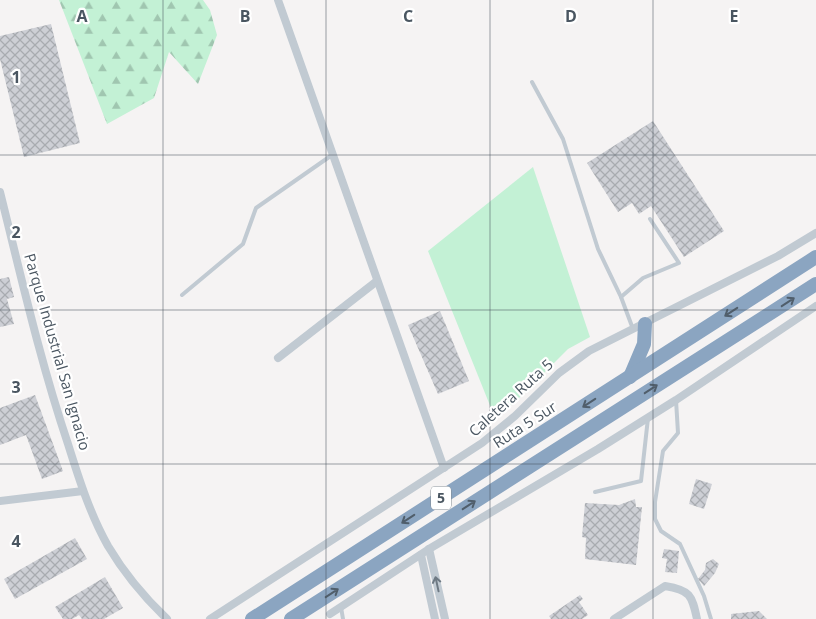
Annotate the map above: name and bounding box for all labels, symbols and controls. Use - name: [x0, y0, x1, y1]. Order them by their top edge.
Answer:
- text: A: [76, 5, 88, 27]
- text: B: [240, 5, 250, 27]
- text: C: [403, 5, 413, 27]
- text: D: [565, 5, 577, 27]
- text: E: [730, 5, 739, 27]
- text: 1: [11, 66, 21, 88]
- text: 2: [11, 221, 21, 243]
- street label: Parque Industrial San Ignacio: [20, 251, 96, 452]
- one-way arrow: [781, 297, 795, 307]
- one-way arrow: [724, 307, 738, 317]
- street label: Caletera Ruta 5: [464, 354, 557, 440]
- text: 3: [11, 376, 21, 398]
- one-way arrow: [644, 384, 658, 395]
- street label: Ruta 5 Sur: [489, 396, 560, 452]
- one-way arrow: [582, 398, 596, 408]
- road number: 5: [431, 486, 451, 509]
- one-way arrow: [461, 500, 475, 510]
- one-way arrow: [401, 514, 415, 524]
- text: 4: [11, 530, 21, 552]
- one-way arrow: [432, 577, 441, 593]
- one-way arrow: [325, 587, 339, 598]

